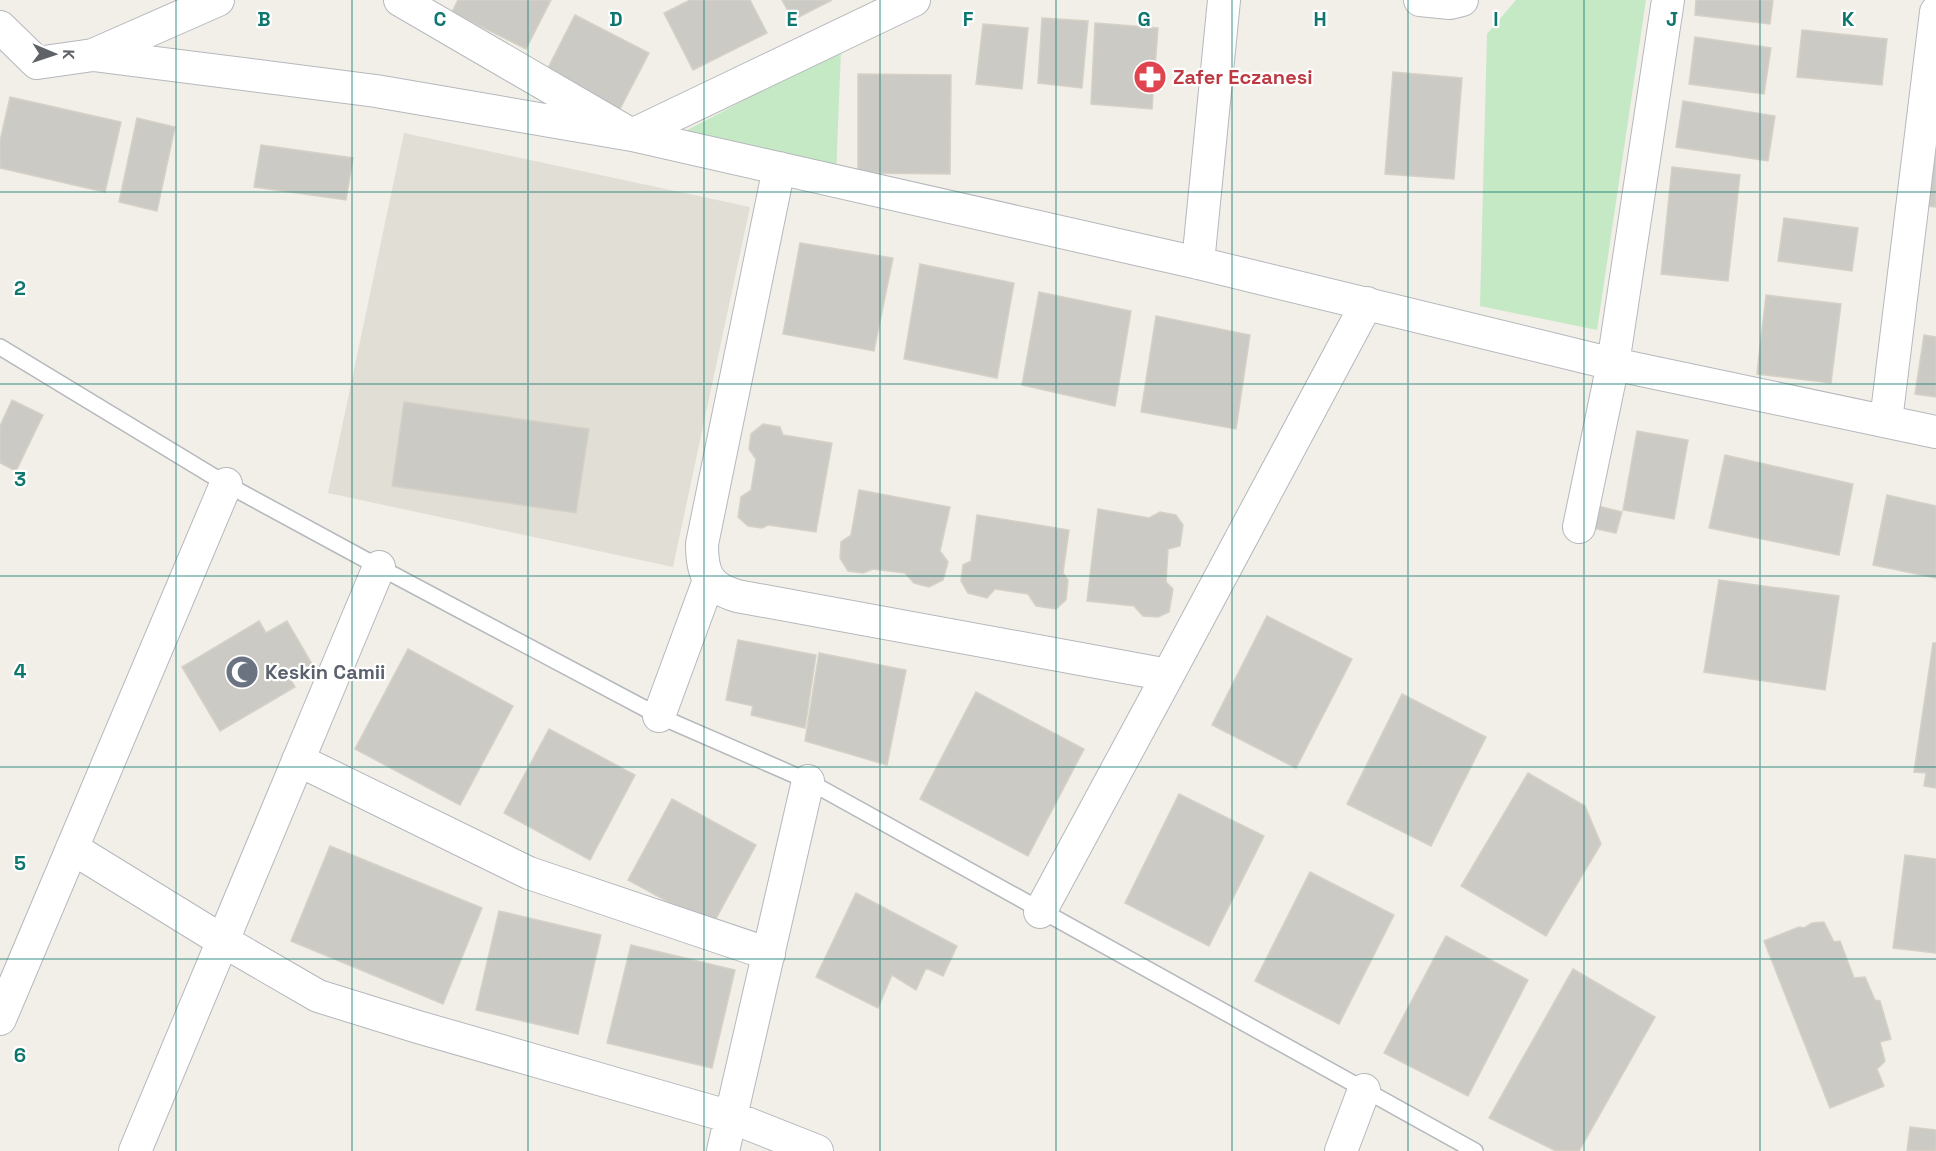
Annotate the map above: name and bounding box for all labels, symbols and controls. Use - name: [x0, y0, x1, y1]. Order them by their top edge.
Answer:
- text: B: [257, 6, 271, 32]
- text: C: [434, 6, 447, 32]
- text: D: [609, 6, 623, 32]
- text: E: [786, 6, 798, 32]
- text: F: [963, 6, 974, 32]
- text: G: [1137, 6, 1151, 32]
- text: H: [1313, 6, 1327, 32]
- text: I: [1493, 6, 1499, 32]
- text: J: [1666, 6, 1678, 32]
- text: K: [1842, 6, 1855, 32]
- north arrow: [24, 24, 84, 84]
- text: K: [58, 49, 79, 60]
- pharmacy icon: Zafer Eczanesi: [1132, 59, 1168, 95]
- place label: Zafer Eczanesi: [1173, 64, 1313, 90]
- text: 2: [14, 275, 26, 301]
- text: 3: [14, 466, 26, 492]
- mosque icon: Keskin Camii: [224, 654, 260, 690]
- text: 4: [14, 658, 27, 684]
- place label: Keskin Camii: [265, 659, 385, 685]
- text: 5: [14, 850, 26, 876]
- text: 6: [14, 1042, 26, 1068]

